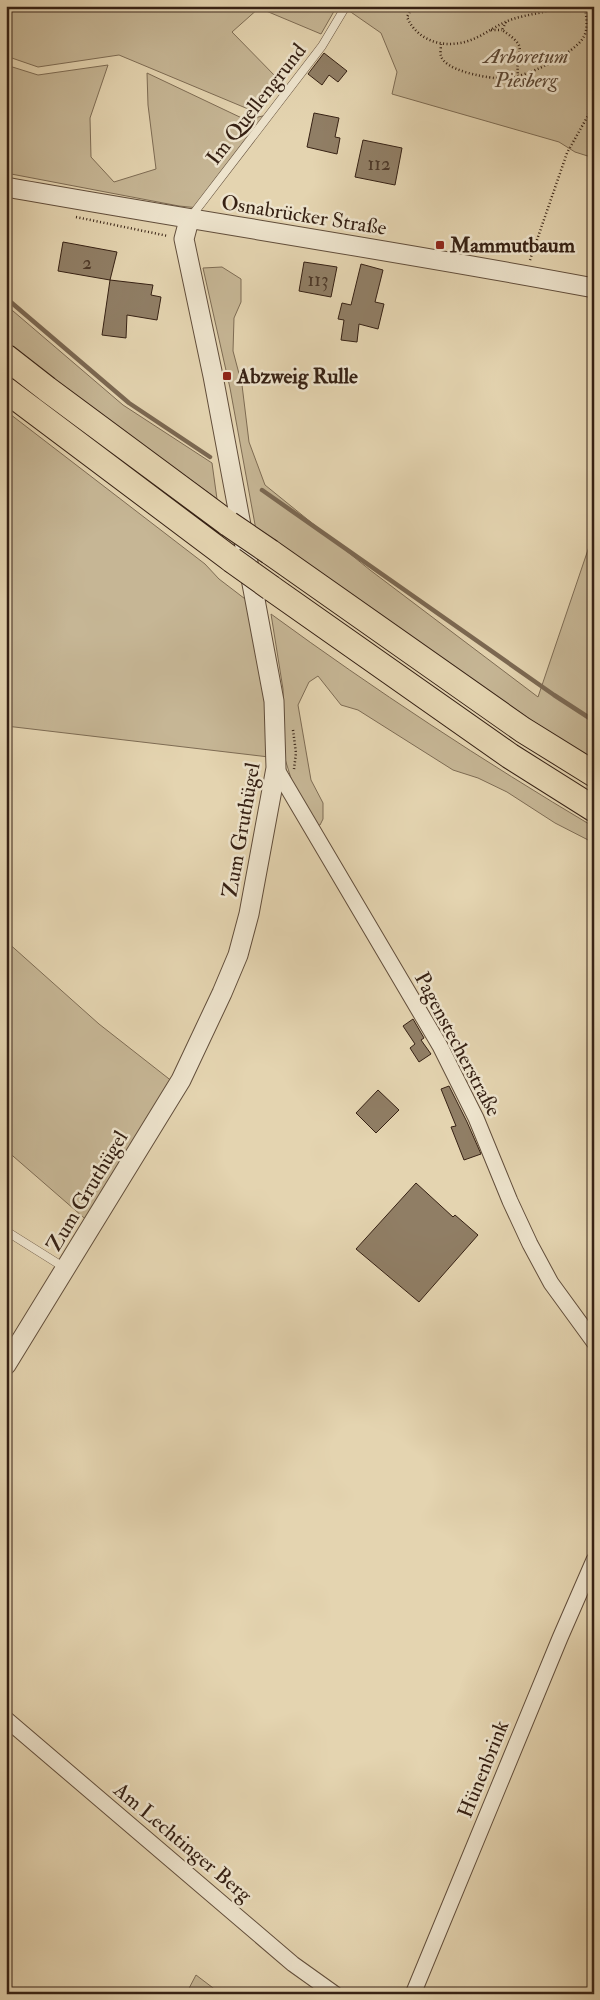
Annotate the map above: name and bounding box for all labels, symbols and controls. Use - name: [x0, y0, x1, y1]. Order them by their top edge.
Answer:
- street label: Im Quellengrund: [201, 38, 313, 171]
- park label: Arboretum Piesberg: [482, 43, 568, 94]
- house number: 112: [367, 152, 391, 176]
- street label: Osnabrücker Straße: [219, 189, 389, 242]
- place label: Mammutbaum: [449, 232, 576, 259]
- marker: Mammutbaum: [434, 239, 446, 251]
- house number: 2: [82, 251, 92, 275]
- house number: 113: [308, 268, 328, 292]
- place label: Abzweig Rulle: [236, 363, 358, 390]
- marker: Abzweig Rulle: [221, 370, 233, 382]
- street label: Zum Gruthügel: [216, 760, 267, 900]
- street label: Pagenstecherstraße: [408, 967, 507, 1121]
- street label: Zum Gruthügel: [41, 1125, 135, 1257]
- street label: Hünenbrink: [452, 1716, 515, 1822]
- street label: Am Lechtinger Berg: [107, 1776, 258, 1909]

